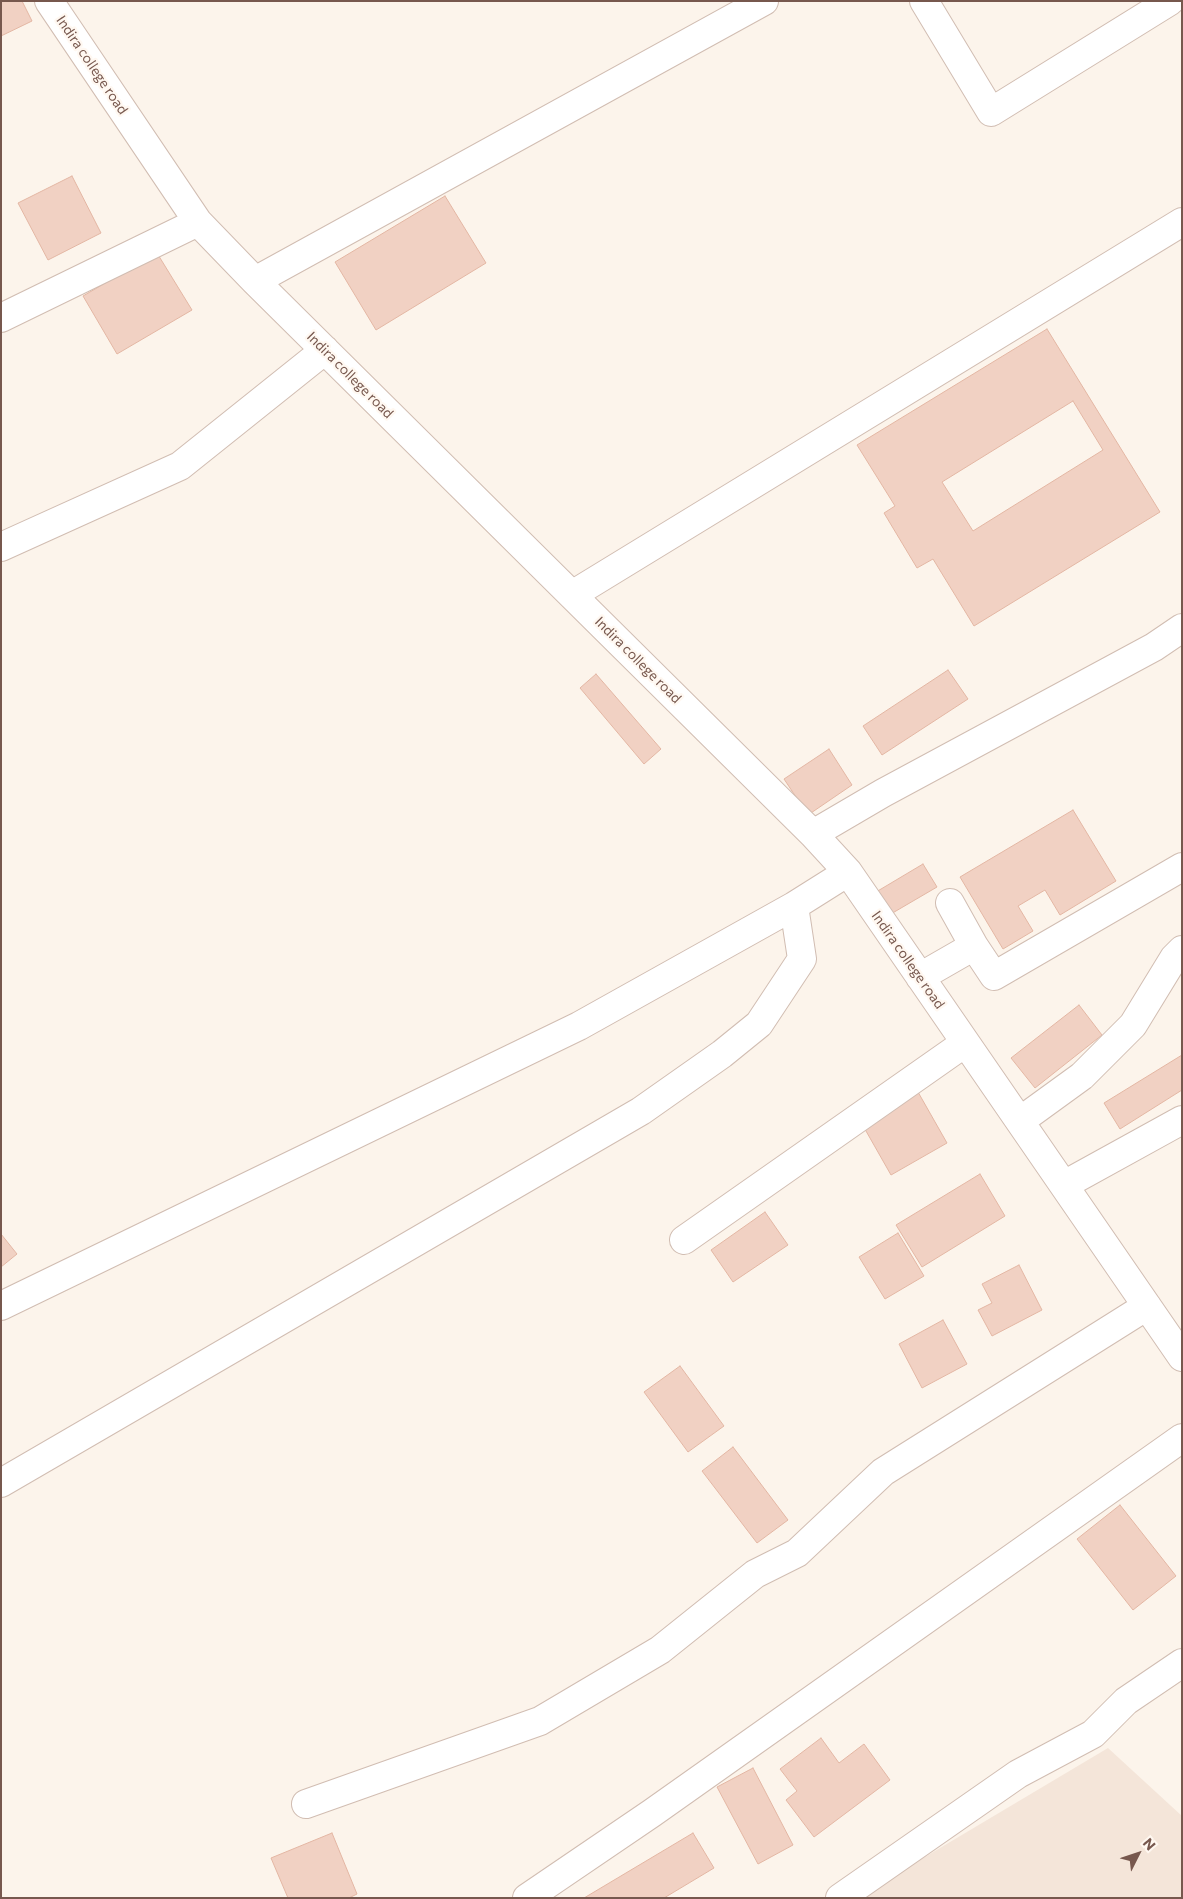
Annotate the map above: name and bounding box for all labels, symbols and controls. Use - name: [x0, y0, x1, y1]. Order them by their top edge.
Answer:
- street label: Indira college road: [53, 12, 131, 118]
- street label: Indira college road: [303, 328, 397, 422]
- street label: Indira college road: [591, 613, 685, 707]
- street label: Indira college road: [868, 908, 948, 1012]
- north arrow: [1113, 1829, 1163, 1879]
- text: N: [1140, 1834, 1160, 1853]

